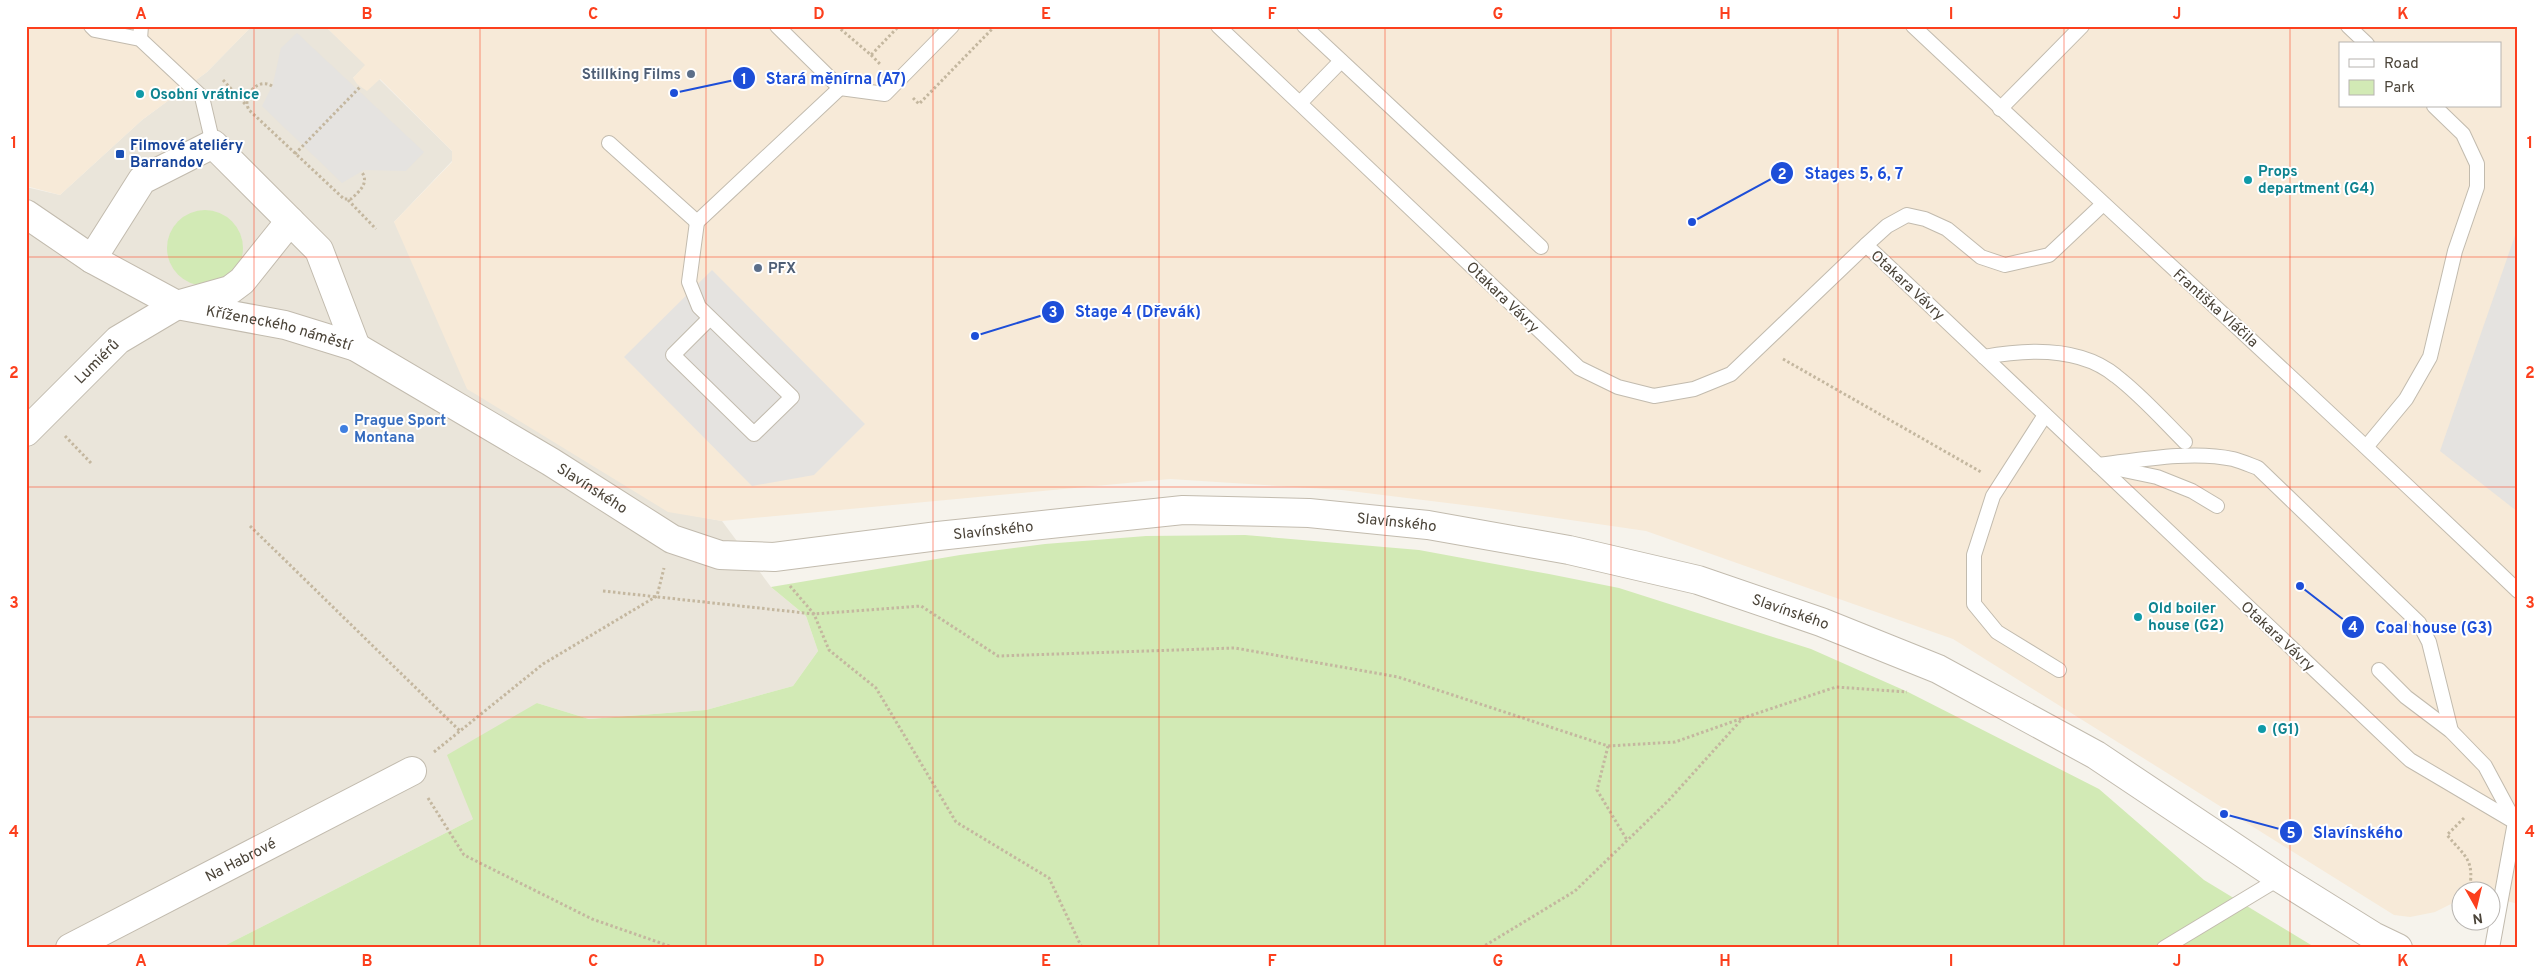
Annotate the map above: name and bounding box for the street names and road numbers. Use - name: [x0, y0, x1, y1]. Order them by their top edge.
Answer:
- street label: Otakara Vávry: [1866, 247, 1948, 325]
- street label: Otakara Vávry: [1461, 258, 1543, 338]
- street label: Františka Vláčila: [2168, 266, 2262, 352]
- street label: Kříženeckého náměstí: [204, 303, 355, 356]
- street label: Lumiérů: [71, 336, 124, 389]
- street label: Slavínského: [552, 460, 631, 519]
- street label: Slavínského: [1356, 510, 1438, 537]
- street label: Slavínského: [952, 518, 1034, 545]
- street label: Slavínského: [1749, 591, 1832, 635]
- street label: Otakara Vávry: [2236, 598, 2318, 676]
- street label: Na Habrové: [202, 835, 280, 887]

